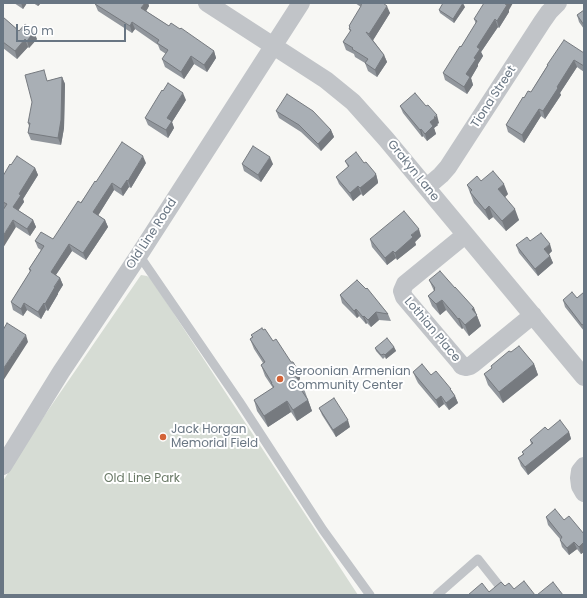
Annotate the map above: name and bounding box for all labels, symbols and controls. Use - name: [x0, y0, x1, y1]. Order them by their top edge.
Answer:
- scale bar: [18, 16, 128, 42]
- text: 50 m: [23, 22, 54, 39]
- street label: Tiona Street: [469, 63, 519, 131]
- street label: Grakyn Lane: [384, 138, 442, 204]
- street label: Old Line Road: [124, 196, 180, 272]
- street label: Lothian Place: [401, 295, 463, 365]
- place label: Seroonian Armenian Community Center: [288, 365, 411, 393]
- marker: Seroonian Armenian Community Center: [275, 374, 285, 384]
- place label: Jack Horgan Memorial Field: [171, 423, 258, 451]
- marker: Jack Horgan Memorial Field: [158, 432, 168, 442]
- park label: Old Line Park: [104, 472, 180, 486]

